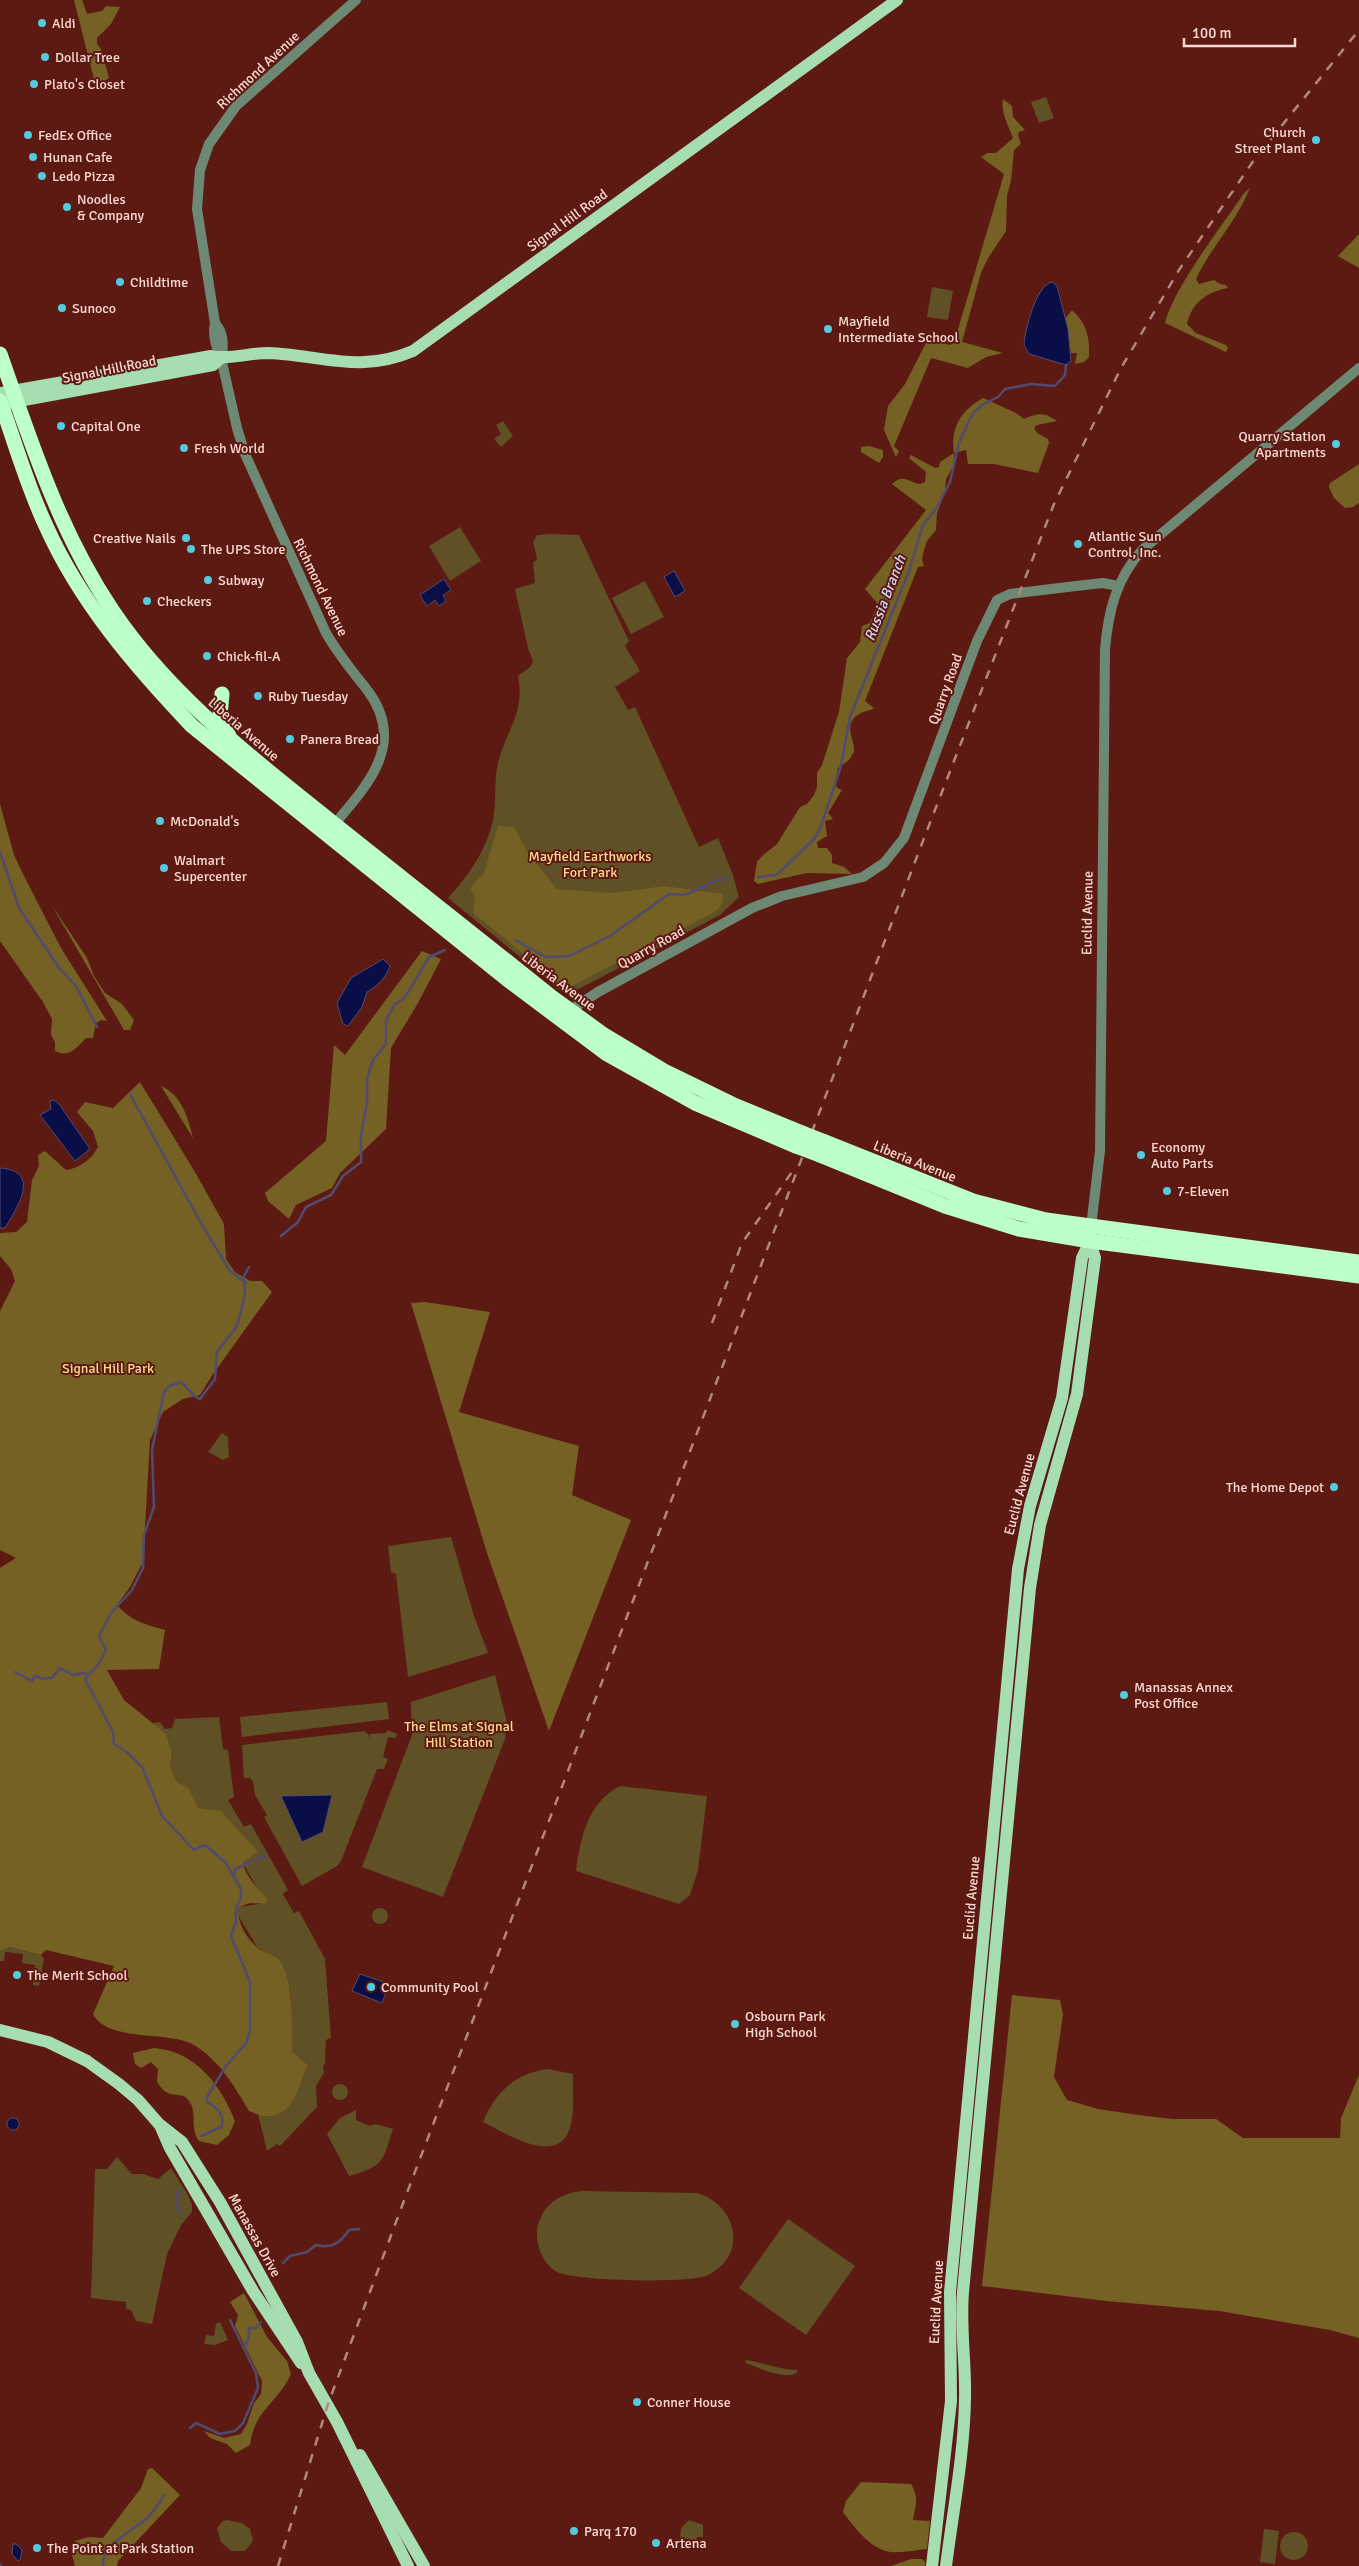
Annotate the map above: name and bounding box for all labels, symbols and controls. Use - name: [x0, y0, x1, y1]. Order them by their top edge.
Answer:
- place label: Aldi: [52, 15, 76, 32]
- scale bar: [1184, 15, 1295, 47]
- marker: Aldi: [36, 17, 48, 29]
- text: 100 m: [1192, 24, 1232, 42]
- street label: Richmond Avenue: [213, 28, 303, 113]
- place label: Dollar Tree: [55, 49, 120, 66]
- marker: Dollar Tree: [39, 51, 51, 63]
- place label: Plato's Closet: [44, 76, 125, 93]
- marker: Plato's Closet: [28, 78, 40, 90]
- place label: Church Street Plant: [1235, 124, 1306, 157]
- place label: FedEx Office: [38, 127, 112, 144]
- marker: FedEx Office: [22, 129, 34, 141]
- marker: Church Street Plant: [1310, 134, 1322, 146]
- place label: Hunan Cafe: [43, 149, 113, 166]
- marker: Hunan Cafe: [27, 151, 39, 163]
- place label: Ledo Pizza: [52, 168, 115, 185]
- marker: Ledo Pizza: [36, 170, 48, 182]
- street label: Signal Hill Road: [524, 186, 611, 255]
- place label: Noodles & Company: [77, 191, 145, 224]
- marker: Noodles & Company: [61, 201, 73, 213]
- place label: Childtime: [130, 274, 188, 291]
- marker: Childtime: [114, 276, 126, 288]
- place label: Sunoco: [72, 300, 116, 317]
- marker: Sunoco: [56, 302, 68, 314]
- place label: Mayfield Intermediate School: [838, 313, 959, 346]
- marker: Mayfield Intermediate School: [822, 323, 834, 335]
- street label: Signal Hill Road: [61, 352, 157, 387]
- place label: Capital One: [71, 418, 141, 435]
- marker: Capital One: [55, 420, 67, 432]
- place label: Quarry Station Apartments: [1238, 428, 1326, 461]
- marker: Quarry Station Apartments: [1330, 438, 1342, 450]
- place label: Fresh World: [194, 440, 265, 457]
- marker: Fresh World: [178, 442, 190, 454]
- place label: Atlantic Sun Control, Inc.: [1088, 528, 1162, 561]
- place label: Creative Nails: [93, 530, 176, 547]
- marker: Creative Nails: [180, 532, 192, 544]
- street label: Richmond Avenue: [290, 535, 352, 639]
- marker: Atlantic Sun Control, Inc.: [1072, 538, 1084, 550]
- place label: The UPS Store: [201, 541, 286, 558]
- marker: The UPS Store: [185, 543, 197, 555]
- water label: Russia Branch: [860, 552, 910, 643]
- place label: Subway: [218, 572, 265, 589]
- marker: Subway: [202, 574, 214, 586]
- place label: Checkers: [157, 593, 212, 610]
- marker: Checkers: [141, 595, 153, 607]
- place label: Chick-fil-A: [217, 648, 281, 665]
- marker: Chick-fil-A: [201, 650, 213, 662]
- street label: Quarry Road: [925, 651, 966, 727]
- place label: Ruby Tuesday: [268, 688, 349, 705]
- marker: Ruby Tuesday: [252, 690, 264, 702]
- street label: Liberia Avenue: [205, 694, 283, 765]
- place label: Panera Bread: [300, 731, 379, 748]
- marker: Panera Bread: [284, 733, 296, 745]
- place label: McDonald's: [170, 813, 239, 830]
- marker: McDonald's: [154, 815, 166, 827]
- park label: Mayfield Earthworks Fort Park: [529, 848, 651, 881]
- place label: Walmart Supercenter: [174, 852, 248, 885]
- marker: Walmart Supercenter: [158, 862, 170, 874]
- street label: Euclid Avenue: [1078, 871, 1097, 955]
- street label: Quarry Road: [615, 922, 688, 973]
- street label: Liberia Avenue: [518, 948, 599, 1015]
- street label: Liberia Avenue: [871, 1137, 959, 1186]
- place label: Economy Auto Parts: [1151, 1139, 1213, 1172]
- marker: Economy Auto Parts: [1135, 1149, 1147, 1161]
- place label: 7-Eleven: [1177, 1183, 1229, 1200]
- marker: 7-Eleven: [1161, 1185, 1173, 1197]
- park label: Signal Hill Park: [62, 1360, 154, 1377]
- street label: Euclid Avenue: [1000, 1451, 1039, 1537]
- place label: The Home Depot: [1226, 1479, 1324, 1496]
- marker: The Home Depot: [1328, 1481, 1340, 1493]
- place label: Manassas Annex Post Office: [1134, 1679, 1234, 1712]
- marker: Manassas Annex Post Office: [1118, 1689, 1130, 1701]
- park label: The Elms at Signal Hill Station: [404, 1718, 514, 1751]
- street label: Euclid Avenue: [959, 1855, 984, 1941]
- place label: The Merit School: [27, 1967, 128, 1984]
- marker: The Merit School: [11, 1969, 23, 1981]
- place label: Community Pool: [381, 1979, 479, 1996]
- marker: Community Pool: [365, 1981, 377, 1993]
- place label: Osbourn Park High School: [745, 2008, 825, 2041]
- marker: Osbourn Park High School: [729, 2018, 741, 2030]
- street label: Manassas Drive: [225, 2190, 285, 2280]
- street label: Euclid Avenue: [926, 2260, 947, 2344]
- place label: Conner House: [647, 2394, 731, 2411]
- marker: Conner House: [631, 2396, 643, 2408]
- place label: Parq 170: [584, 2523, 637, 2540]
- marker: Parq 170: [568, 2525, 580, 2537]
- place label: Artena: [666, 2535, 707, 2552]
- marker: Artena: [650, 2537, 662, 2549]
- place label: The Point at Park Station: [47, 2540, 194, 2557]
- marker: The Point at Park Station: [31, 2542, 43, 2554]

